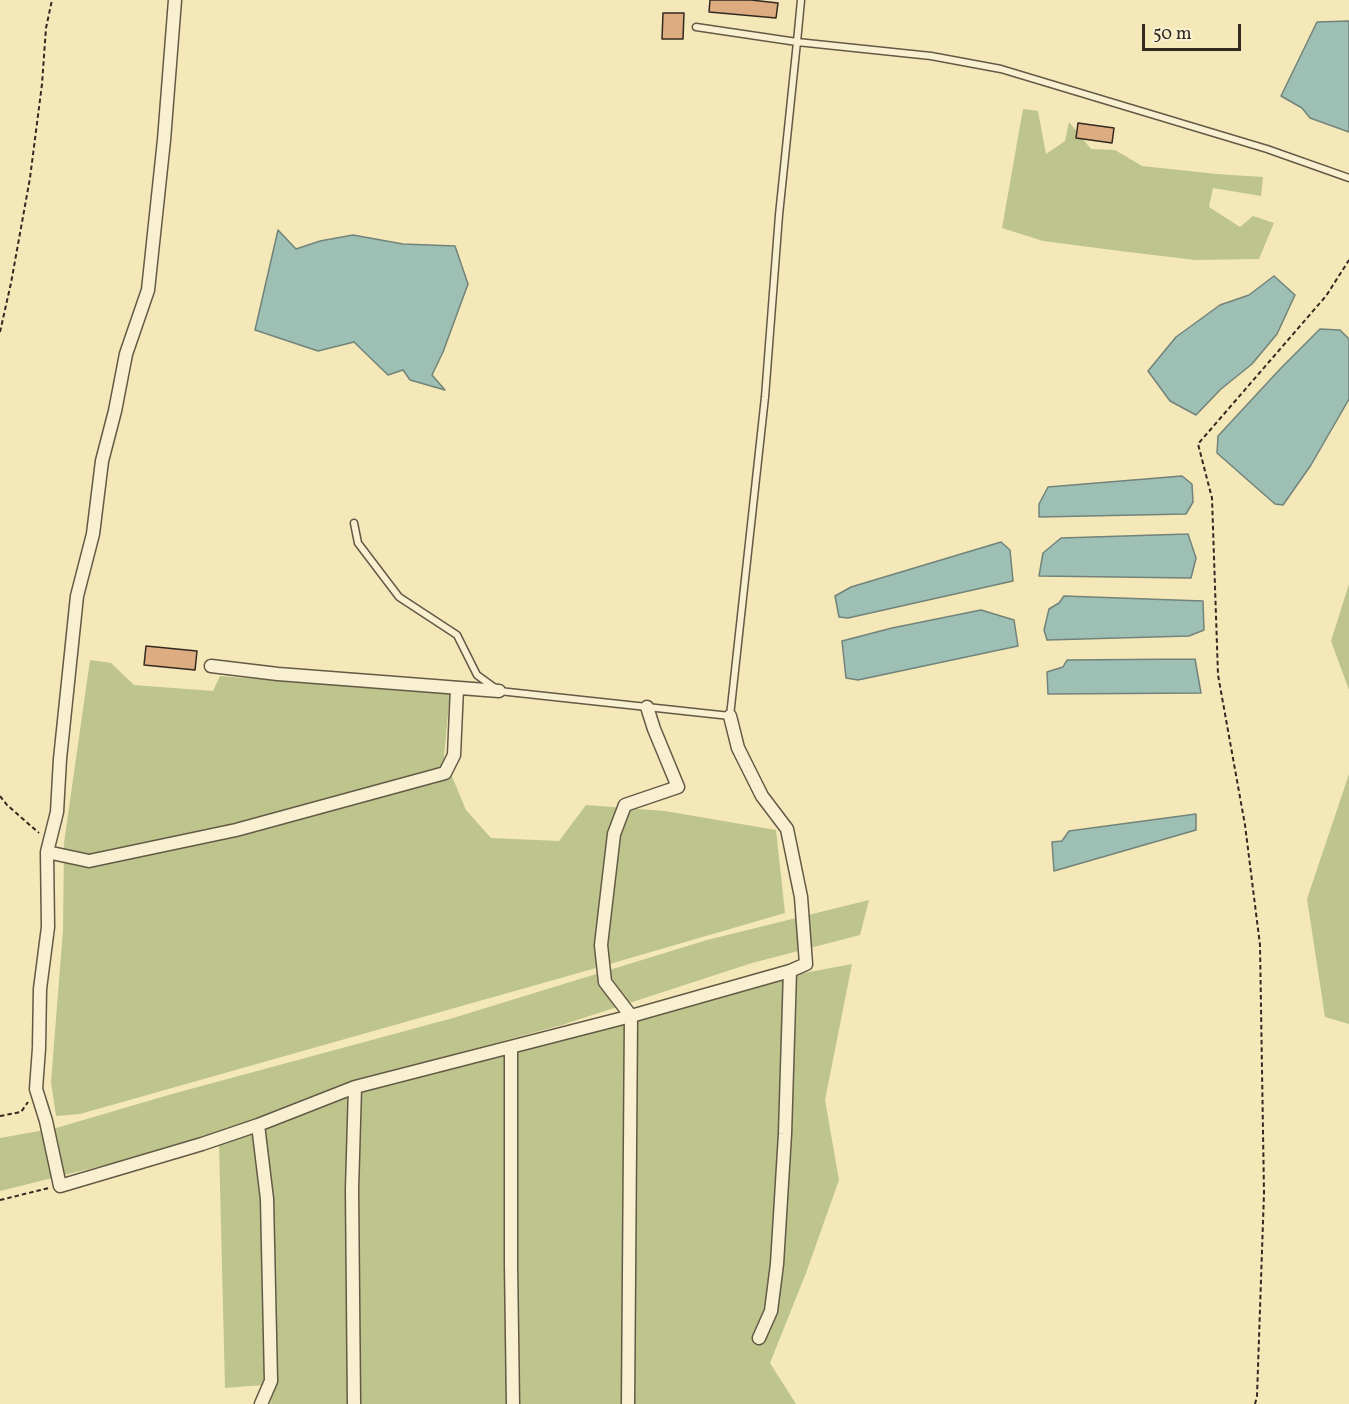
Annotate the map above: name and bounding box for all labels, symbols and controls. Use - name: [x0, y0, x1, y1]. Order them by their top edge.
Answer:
- scale bar: [1145, 12, 1244, 50]
- text: 50 m: [1153, 22, 1192, 47]

